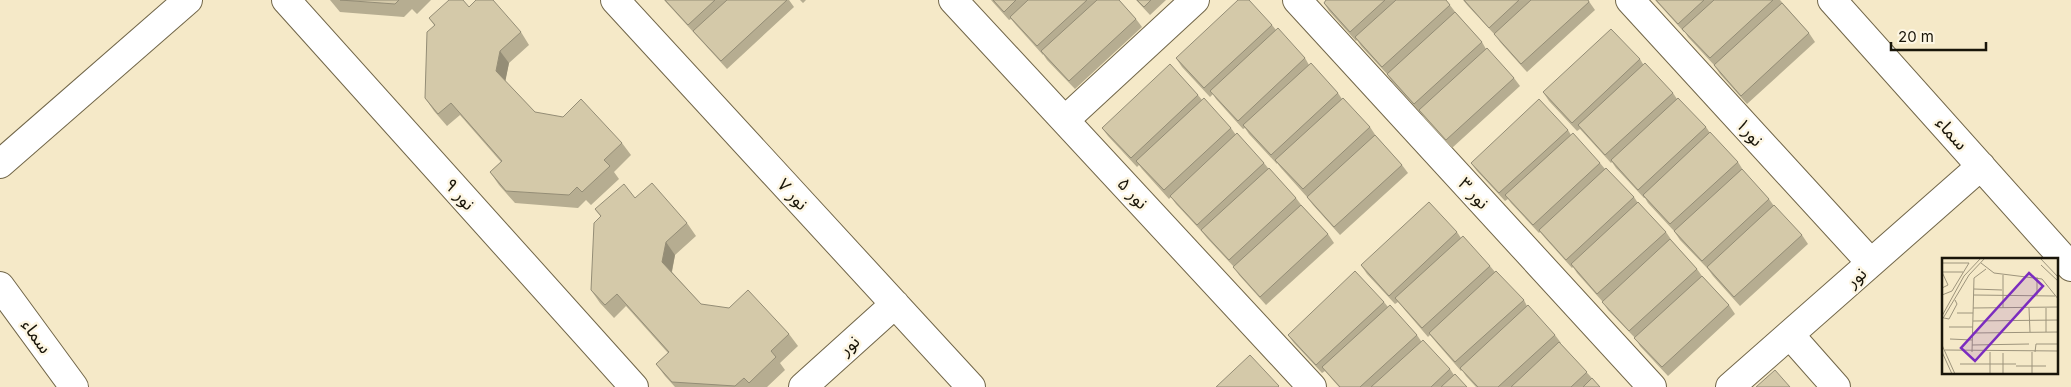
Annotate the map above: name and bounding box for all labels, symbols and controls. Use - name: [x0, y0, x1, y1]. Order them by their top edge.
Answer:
- scale bar: [1891, 20, 1986, 52]
- text: 20 m: [1898, 27, 1934, 46]
- street label: سماء: [1932, 112, 1972, 154]
- street label: نور۱: [1731, 114, 1768, 151]
- street label: نور ۵: [1113, 173, 1153, 214]
- street label: نور ۳: [1454, 173, 1494, 214]
- street label: نور ۹: [440, 174, 480, 215]
- street label: نور ۷: [773, 174, 813, 215]
- inset map: [1942, 258, 2058, 374]
- street label: نور: [1841, 263, 1871, 293]
- street label: سماء: [18, 315, 56, 357]
- street label: نور: [834, 331, 864, 361]

